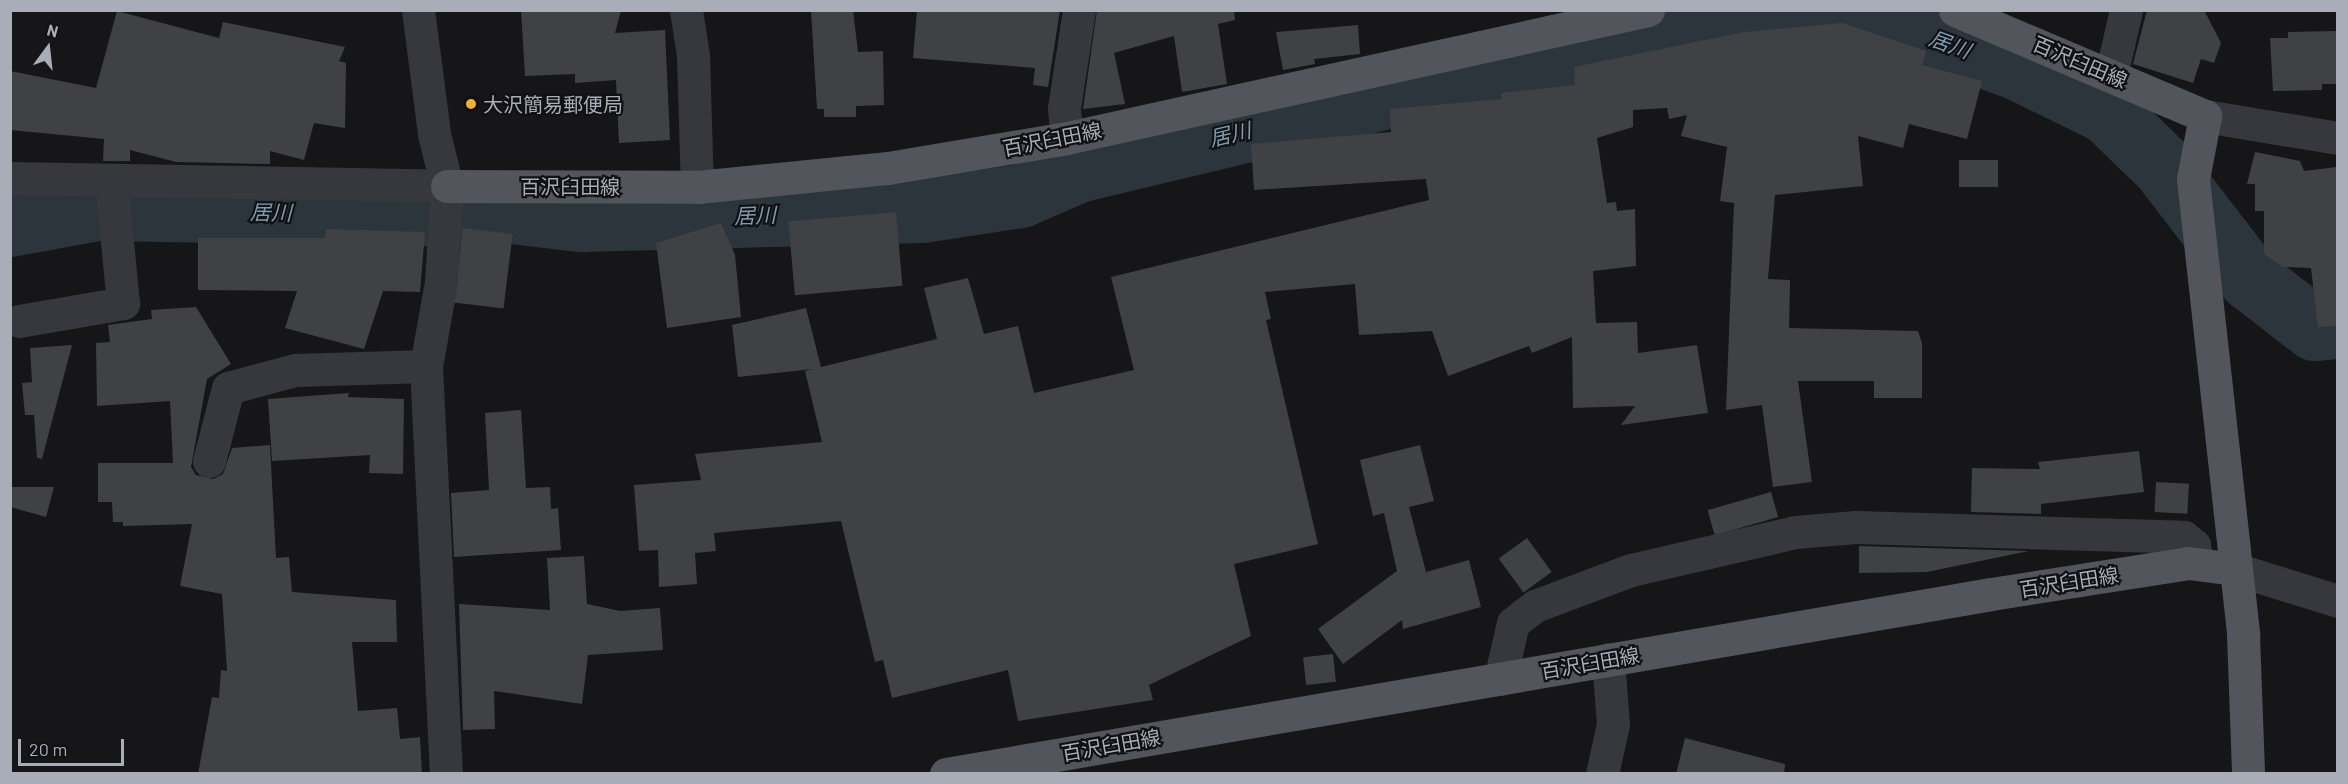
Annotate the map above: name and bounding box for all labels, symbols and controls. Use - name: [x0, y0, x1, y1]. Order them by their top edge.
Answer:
- north arrow: [18, 18, 78, 78]
- text: N: [45, 20, 60, 41]
- water label: 居川: [1926, 25, 1974, 63]
- street label: 百沢臼田線: [2029, 31, 2131, 93]
- place label: 大沢簡易郵便局: [483, 92, 623, 116]
- marker: 大沢簡易郵便局: [464, 97, 478, 111]
- water label: 居川: [1207, 117, 1253, 151]
- street label: 百沢臼田線: [1001, 118, 1103, 160]
- street label: 百沢臼田線: [520, 174, 620, 198]
- water label: 居川: [250, 199, 292, 225]
- water label: 居川: [734, 202, 776, 228]
- street label: 百沢臼田線: [2018, 562, 2120, 602]
- street label: 百沢臼田線: [1539, 642, 1641, 684]
- street label: 百沢臼田線: [1060, 724, 1162, 766]
- scale bar: [21, 727, 128, 765]
- text: 20 m: [29, 738, 67, 760]

